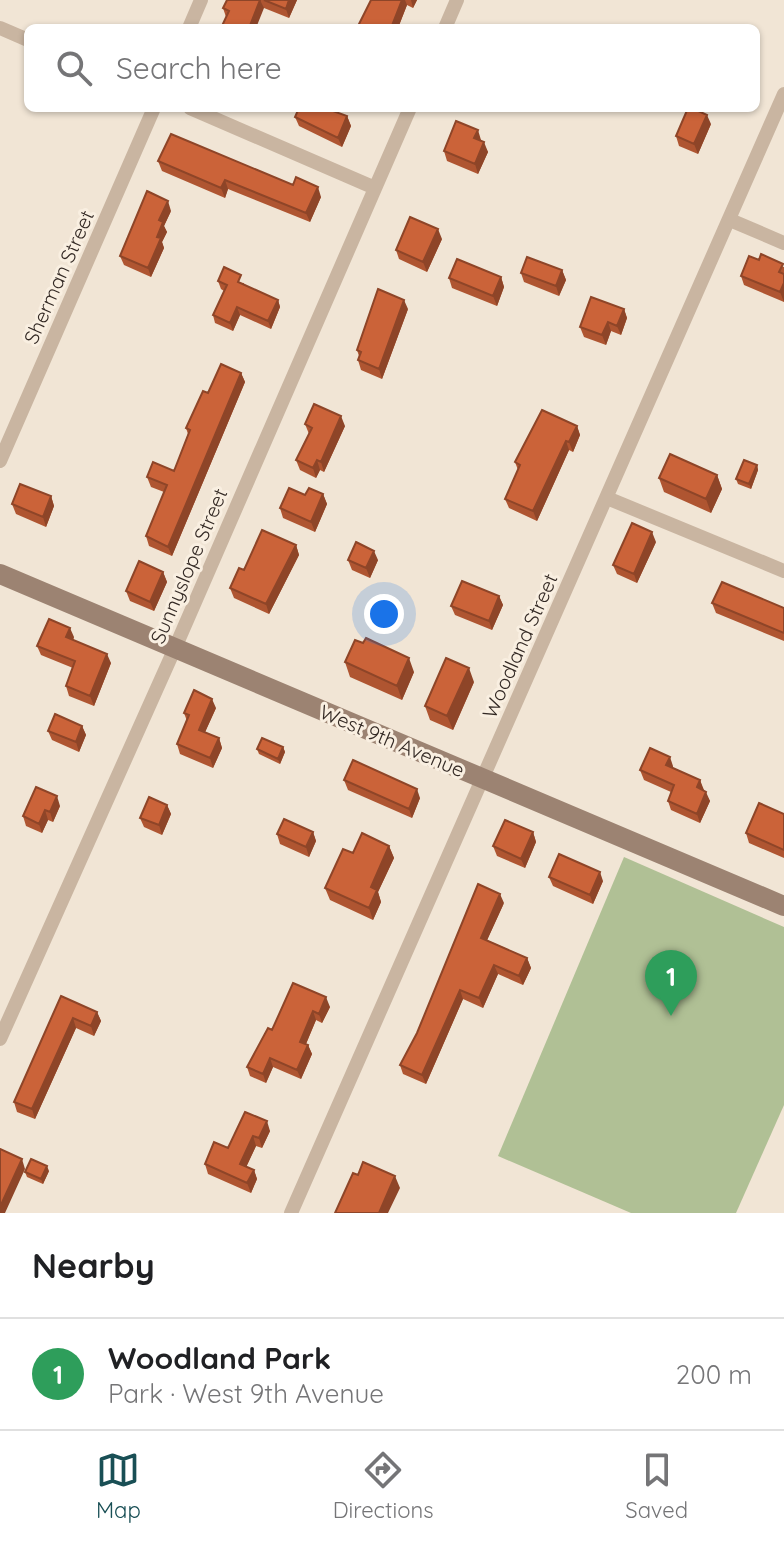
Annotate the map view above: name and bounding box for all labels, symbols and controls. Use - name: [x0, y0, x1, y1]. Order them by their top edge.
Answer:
- search box: [24, 24, 760, 112]
- icon: search: [52, 46, 96, 90]
- text: Search here: [116, 49, 282, 87]
- street label: Sherman Street: [18, 206, 99, 347]
- street label: Sunnyslope Street: [145, 484, 233, 647]
- street label: Woodland Street: [476, 569, 563, 722]
- your location: [364, 594, 404, 634]
- street label: West 9th Avenue: [316, 699, 468, 782]
- pin: 1: [645, 950, 697, 1016]
- text: Nearby: [32, 1244, 155, 1287]
- text: Woodland Park: [108, 1339, 331, 1377]
- text: 1: [53, 1358, 63, 1391]
- text: 200 m: [676, 1358, 752, 1391]
- text: Park · West 9th Avenue: [108, 1377, 384, 1410]
- tab: Map: [96, 1448, 141, 1524]
- tab: Directions: [333, 1448, 433, 1524]
- tab: Saved: [625, 1448, 688, 1524]

